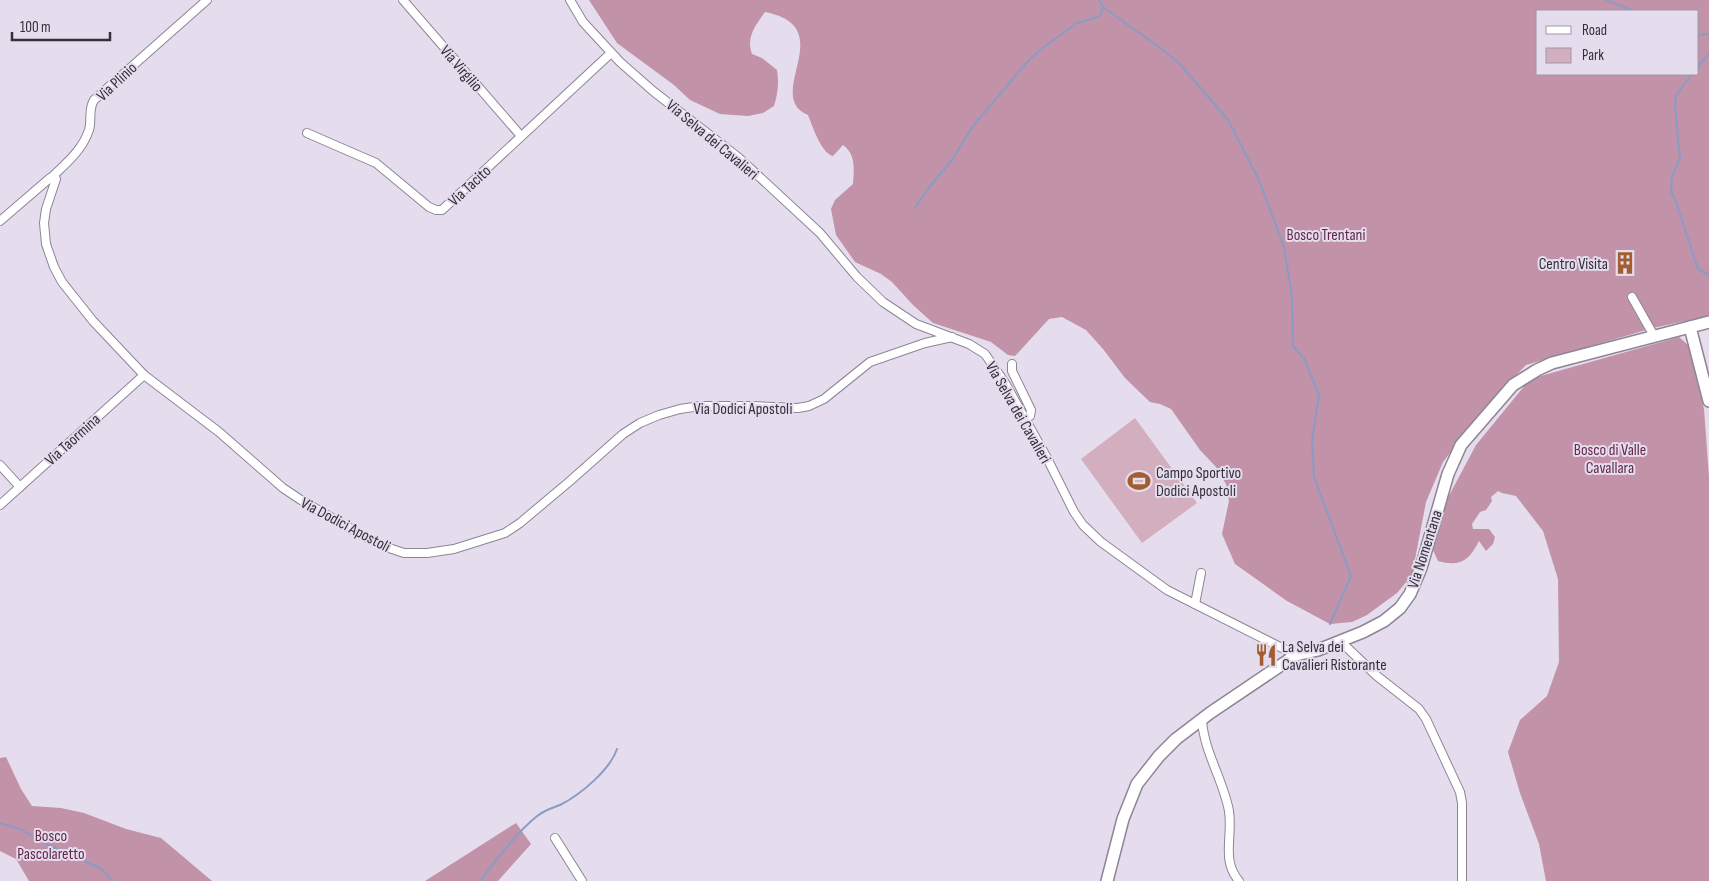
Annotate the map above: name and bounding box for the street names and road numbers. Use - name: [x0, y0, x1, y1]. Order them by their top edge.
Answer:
- street label: Via Virgilio: [435, 42, 486, 96]
- street label: Via Plinio: [93, 59, 141, 106]
- street label: Via Selva dei Cavalieri: [662, 96, 762, 184]
- street label: Via Tacito: [445, 162, 495, 211]
- street label: Via Selva dei Cavalieri: [981, 358, 1055, 467]
- street label: Via Dodici Apostoli: [694, 400, 792, 419]
- street label: Via Taormina: [41, 410, 105, 470]
- street label: Via Dodici Apostoli: [297, 494, 393, 557]
- street label: Via Nomentana: [1404, 508, 1447, 591]

